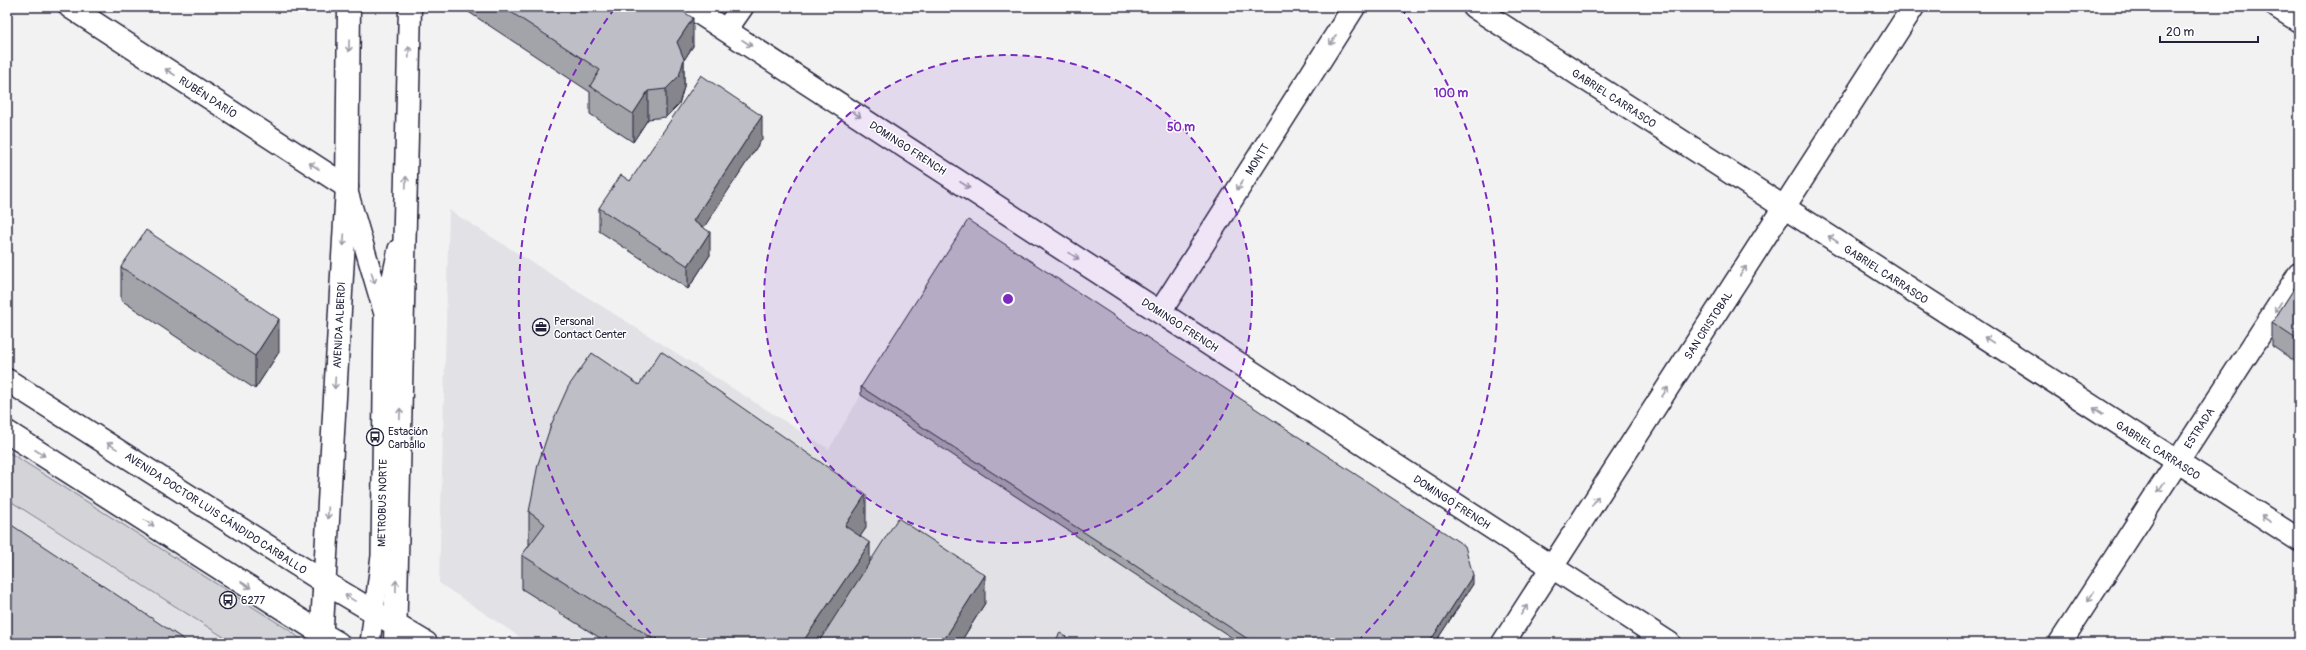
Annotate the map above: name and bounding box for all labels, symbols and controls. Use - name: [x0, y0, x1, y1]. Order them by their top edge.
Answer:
- scale bar: [2160, 18, 2258, 44]
- text: 20 m: [2166, 25, 2195, 40]
- one-way arrow: [1328, 34, 1336, 46]
- one-way arrow: [345, 39, 353, 52]
- one-way arrow: [741, 39, 752, 48]
- one-way arrow: [405, 46, 413, 59]
- street label: GABRIEL CARRASCO: [1569, 66, 1658, 130]
- one-way arrow: [165, 68, 176, 76]
- street label: RUBÉN DARÍO: [176, 74, 239, 121]
- text: 100 m: [1434, 86, 1469, 101]
- one-way arrow: [850, 110, 861, 119]
- street label: DOMINGO FRENCH: [867, 119, 949, 178]
- text: 50 m: [1167, 120, 1195, 135]
- street label: MONTT: [1243, 141, 1272, 177]
- one-way arrow: [308, 161, 320, 169]
- one-way arrow: [402, 176, 409, 189]
- one-way arrow: [1236, 179, 1244, 191]
- one-way arrow: [959, 181, 970, 189]
- one-way arrow: [340, 233, 347, 246]
- one-way arrow: [1828, 235, 1839, 243]
- street label: GABRIEL CARRASCO: [1841, 242, 1930, 306]
- one-way arrow: [1068, 252, 1079, 260]
- one-way arrow: [1739, 266, 1747, 277]
- one-way arrow: [370, 271, 377, 284]
- street label: AVENIDA ALBERDI: [331, 281, 348, 369]
- street label: SAN CRISTOBAL: [1682, 289, 1735, 362]
- centre of rings: [1001, 292, 1015, 306]
- street label: DOMINGO FRENCH: [1139, 296, 1221, 355]
- one-way arrow: [2274, 301, 2282, 312]
- place label: Personal Contact Center: [554, 315, 627, 341]
- office icon: Personal Contact Center: [531, 317, 551, 337]
- one-way arrow: [1984, 336, 1995, 344]
- one-way arrow: [332, 376, 339, 389]
- one-way arrow: [1661, 387, 1669, 398]
- one-way arrow: [2092, 406, 2104, 414]
- street label: ESTRADA: [2181, 406, 2217, 451]
- one-way arrow: [396, 408, 404, 421]
- street label: GABRIEL CARRASCO: [2113, 418, 2202, 482]
- place label: Estación Carballo: [388, 425, 428, 451]
- bus stop icon: Estación Carballo: [365, 427, 385, 447]
- one-way arrow: [106, 442, 117, 450]
- one-way arrow: [34, 449, 45, 457]
- street label: AVENIDA DOCTOR LUIS CÁNDIDO CARBALLO: [122, 450, 309, 577]
- street label: METROBUS NORTE: [375, 459, 390, 547]
- street label: DOMINGO FRENCH: [1411, 473, 1493, 532]
- one-way arrow: [2157, 481, 2166, 492]
- one-way arrow: [1591, 495, 1599, 507]
- one-way arrow: [324, 506, 331, 519]
- one-way arrow: [2261, 515, 2272, 523]
- one-way arrow: [143, 519, 154, 527]
- one-way arrow: [392, 580, 400, 593]
- one-way arrow: [240, 582, 252, 590]
- bus stop icon: 6277: [218, 590, 238, 610]
- one-way arrow: [2086, 590, 2095, 601]
- one-way arrow: [344, 593, 356, 601]
- place label: 6277: [241, 594, 265, 607]
- one-way arrow: [1520, 605, 1528, 616]

